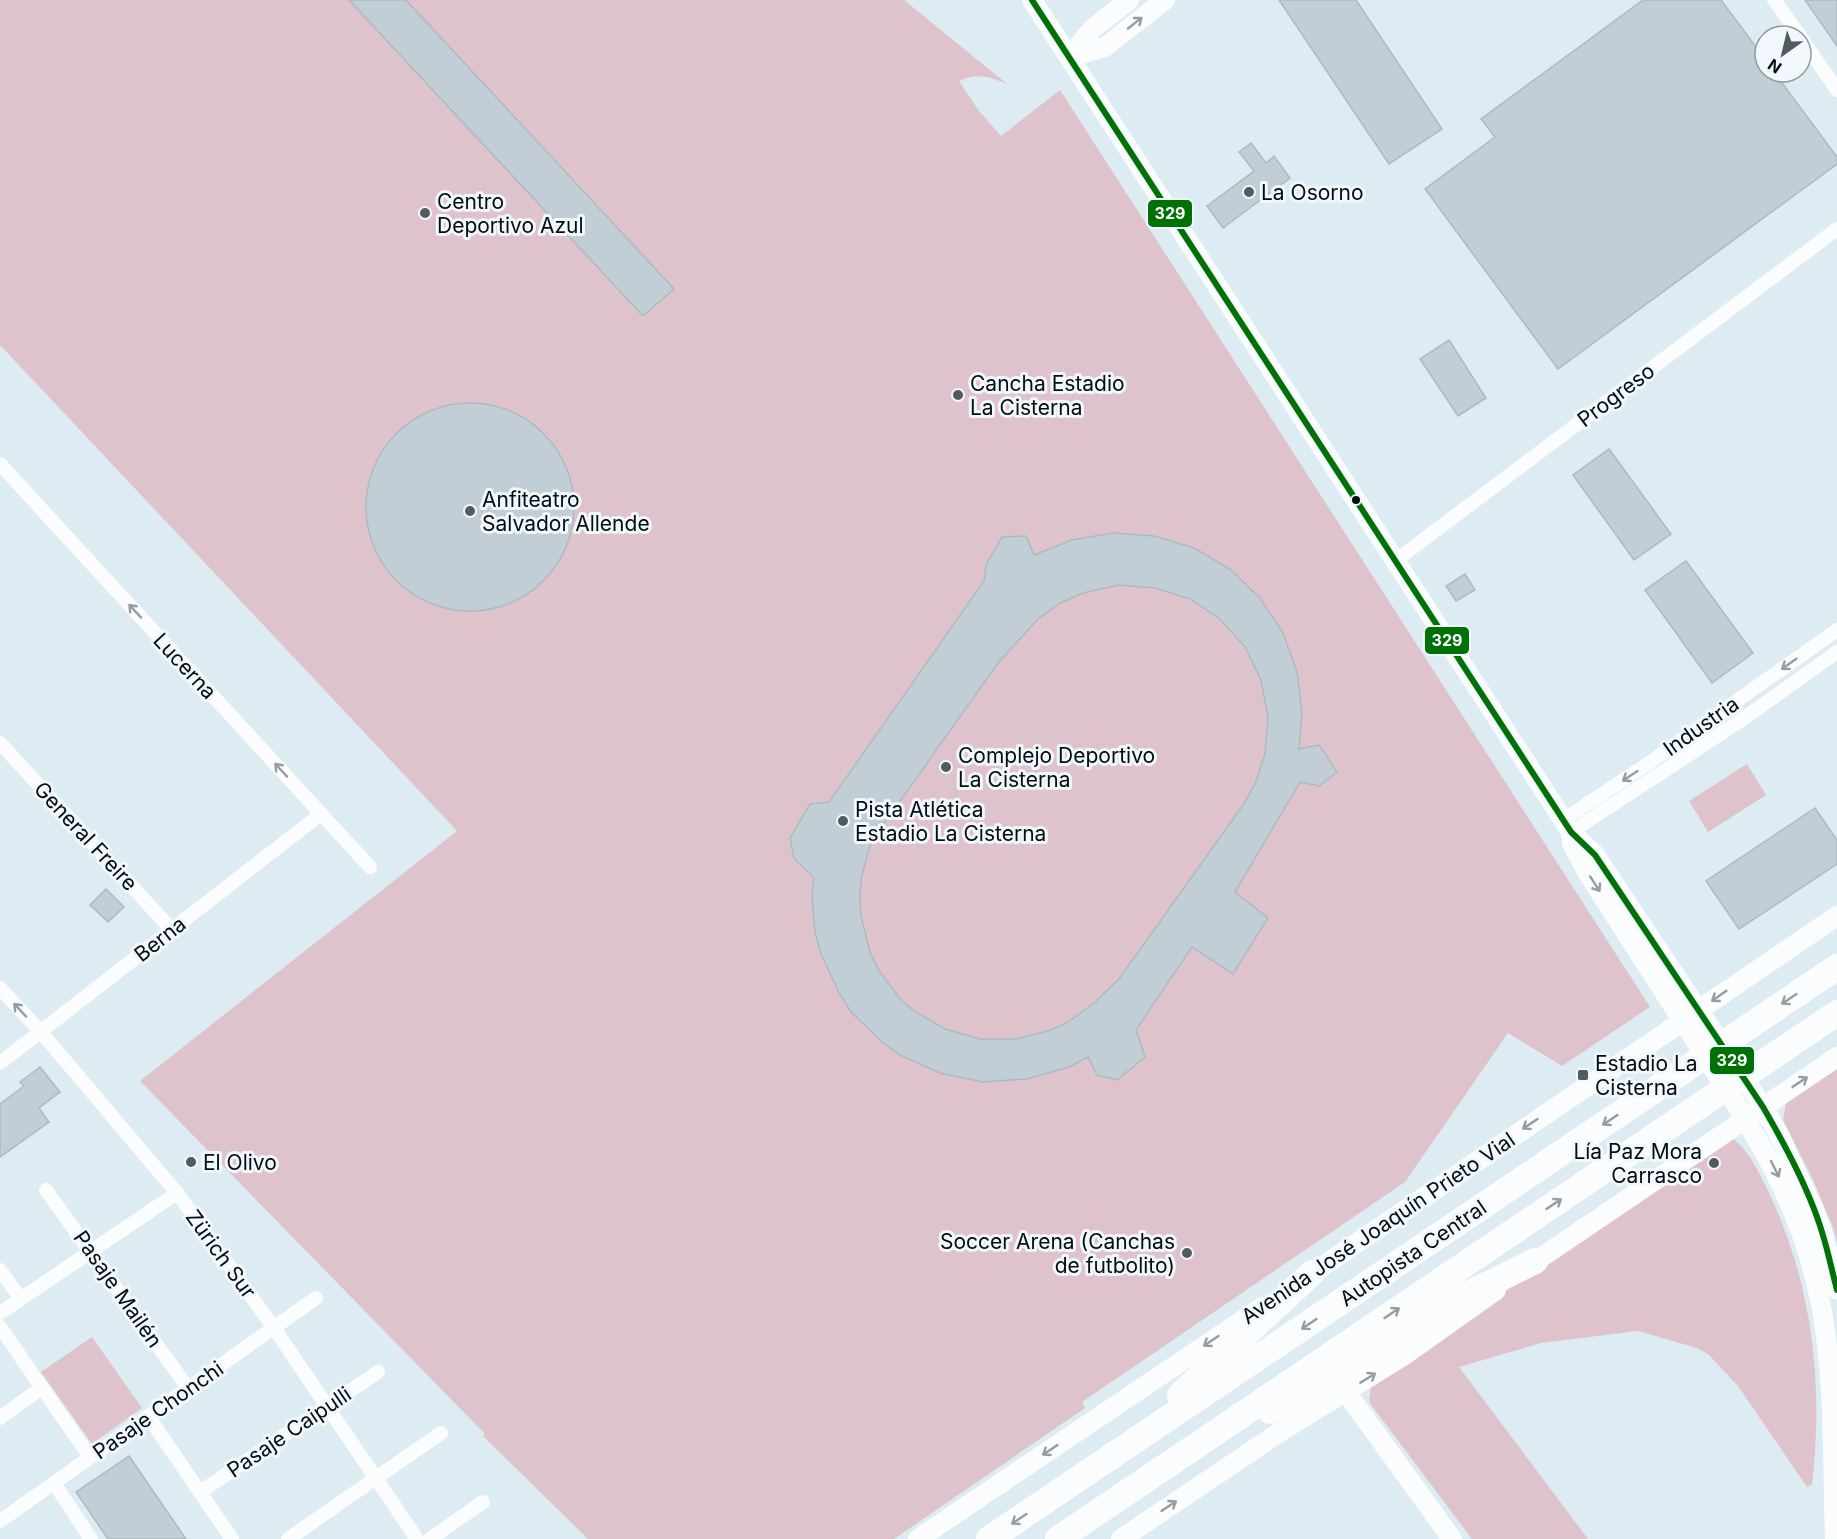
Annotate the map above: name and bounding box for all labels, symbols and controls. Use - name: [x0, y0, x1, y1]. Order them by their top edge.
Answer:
- one-way arrow: [1127, 17, 1143, 30]
- north arrow: [1753, 24, 1813, 84]
- text: N: [1764, 55, 1785, 78]
- place label: La Osorno: [1261, 180, 1364, 205]
- marker: La Osorno: [1242, 185, 1256, 199]
- place label: Centro Deportivo Azul: [437, 189, 584, 238]
- line badge: 329: [1147, 199, 1193, 228]
- text: 329: [1155, 203, 1185, 223]
- marker: Centro Deportivo Azul: [418, 206, 432, 220]
- street label: Progreso: [1573, 358, 1659, 432]
- place label: Cancha Estadio La Cisterna: [970, 371, 1125, 420]
- marker: Cancha Estadio La Cisterna: [951, 388, 965, 402]
- place label: Anfiteatro Salvador Allende: [482, 487, 650, 536]
- unlabelled marker: [1350, 494, 1362, 506]
- marker: Anfiteatro Salvador Allende: [463, 504, 477, 518]
- one-way arrow: [128, 604, 142, 619]
- line badge: 329: [1424, 626, 1470, 655]
- street label: Lucerna: [148, 628, 222, 704]
- text: 329: [1432, 630, 1462, 650]
- one-way arrow: [1782, 658, 1798, 670]
- street label: Industria: [1658, 691, 1744, 761]
- place label: Complejo Deportivo La Cisterna: [958, 743, 1155, 792]
- marker: Complejo Deportivo La Cisterna: [939, 760, 953, 774]
- one-way arrow: [274, 763, 288, 778]
- one-way arrow: [1622, 770, 1639, 782]
- street label: General Freire: [29, 776, 143, 896]
- place label: Pista Atlética Estadio La Cisterna: [855, 797, 1046, 846]
- marker: Pista Atlética Estadio La Cisterna: [836, 814, 850, 828]
- one-way arrow: [1589, 876, 1601, 892]
- street label: Berna: [129, 911, 191, 967]
- one-way arrow: [1712, 990, 1728, 1002]
- one-way arrow: [1780, 993, 1797, 1006]
- one-way arrow: [13, 1003, 27, 1018]
- line badge: 329: [1709, 1046, 1755, 1075]
- text: 329: [1717, 1050, 1747, 1070]
- place label: Estadio La Cisterna: [1595, 1051, 1698, 1100]
- marker: Estadio La Cisterna: [1576, 1068, 1590, 1082]
- one-way arrow: [1791, 1076, 1808, 1088]
- one-way arrow: [1602, 1114, 1618, 1126]
- one-way arrow: [1523, 1118, 1539, 1130]
- street label: Avenida José Joaquín Prieto Vial: [1237, 1127, 1519, 1329]
- place label: Lía Paz Mora Carrasco: [1573, 1139, 1702, 1188]
- place label: El Olivo: [203, 1150, 277, 1175]
- marker: El Olivo: [184, 1155, 198, 1169]
- marker: Lía Paz Mora Carrasco: [1707, 1156, 1721, 1170]
- one-way arrow: [1769, 1160, 1781, 1178]
- street label: Autopista Central: [1335, 1195, 1491, 1311]
- one-way arrow: [1545, 1198, 1561, 1210]
- street label: Zürich Sur: [181, 1205, 261, 1303]
- street label: Pasaje Mailén: [68, 1226, 168, 1352]
- place label: Soccer Arena (Canchas de futbolito): [940, 1229, 1175, 1278]
- marker: Soccer Arena (Canchas de futbolito): [1180, 1246, 1194, 1260]
- one-way arrow: [1383, 1307, 1400, 1319]
- one-way arrow: [1301, 1318, 1318, 1330]
- one-way arrow: [1204, 1335, 1220, 1347]
- street label: Pasaje Chonchi: [88, 1356, 228, 1464]
- one-way arrow: [1359, 1372, 1376, 1384]
- street label: Pasaje Caipulli: [222, 1381, 356, 1483]
- one-way arrow: [1042, 1444, 1058, 1456]
- one-way arrow: [1161, 1500, 1177, 1512]
- one-way arrow: [1011, 1513, 1027, 1525]

